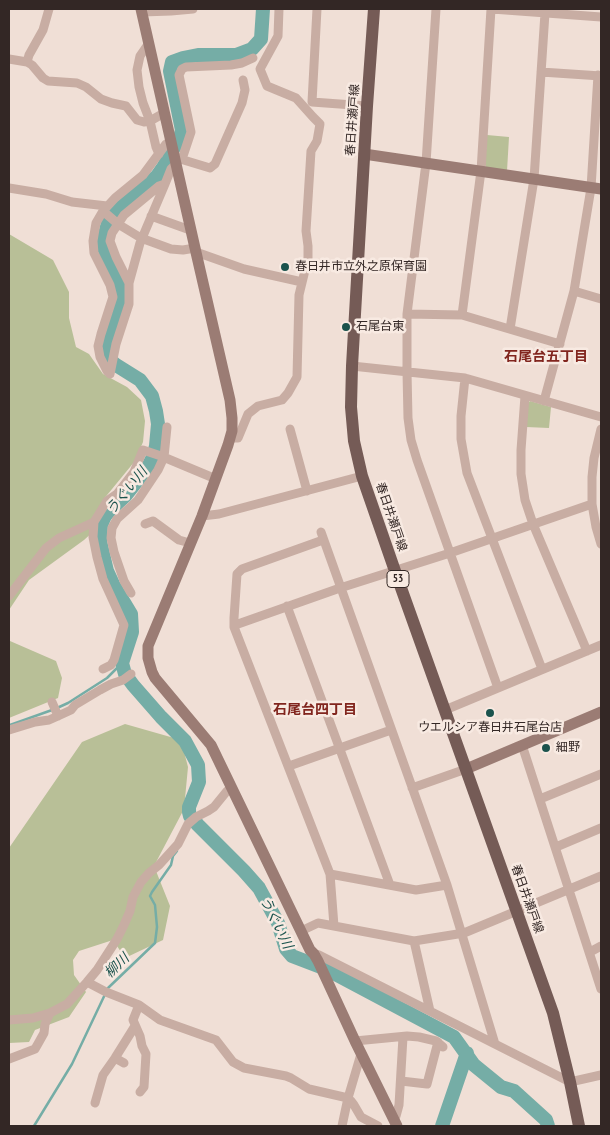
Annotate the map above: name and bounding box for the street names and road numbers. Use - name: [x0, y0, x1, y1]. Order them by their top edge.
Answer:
- street label: 春日井瀬戸線: [343, 84, 363, 156]
- street label: 春日井瀬戸線: [372, 481, 410, 553]
- road number: 53: [387, 570, 409, 588]
- street label: 春日井瀬戸線: [508, 863, 546, 935]

